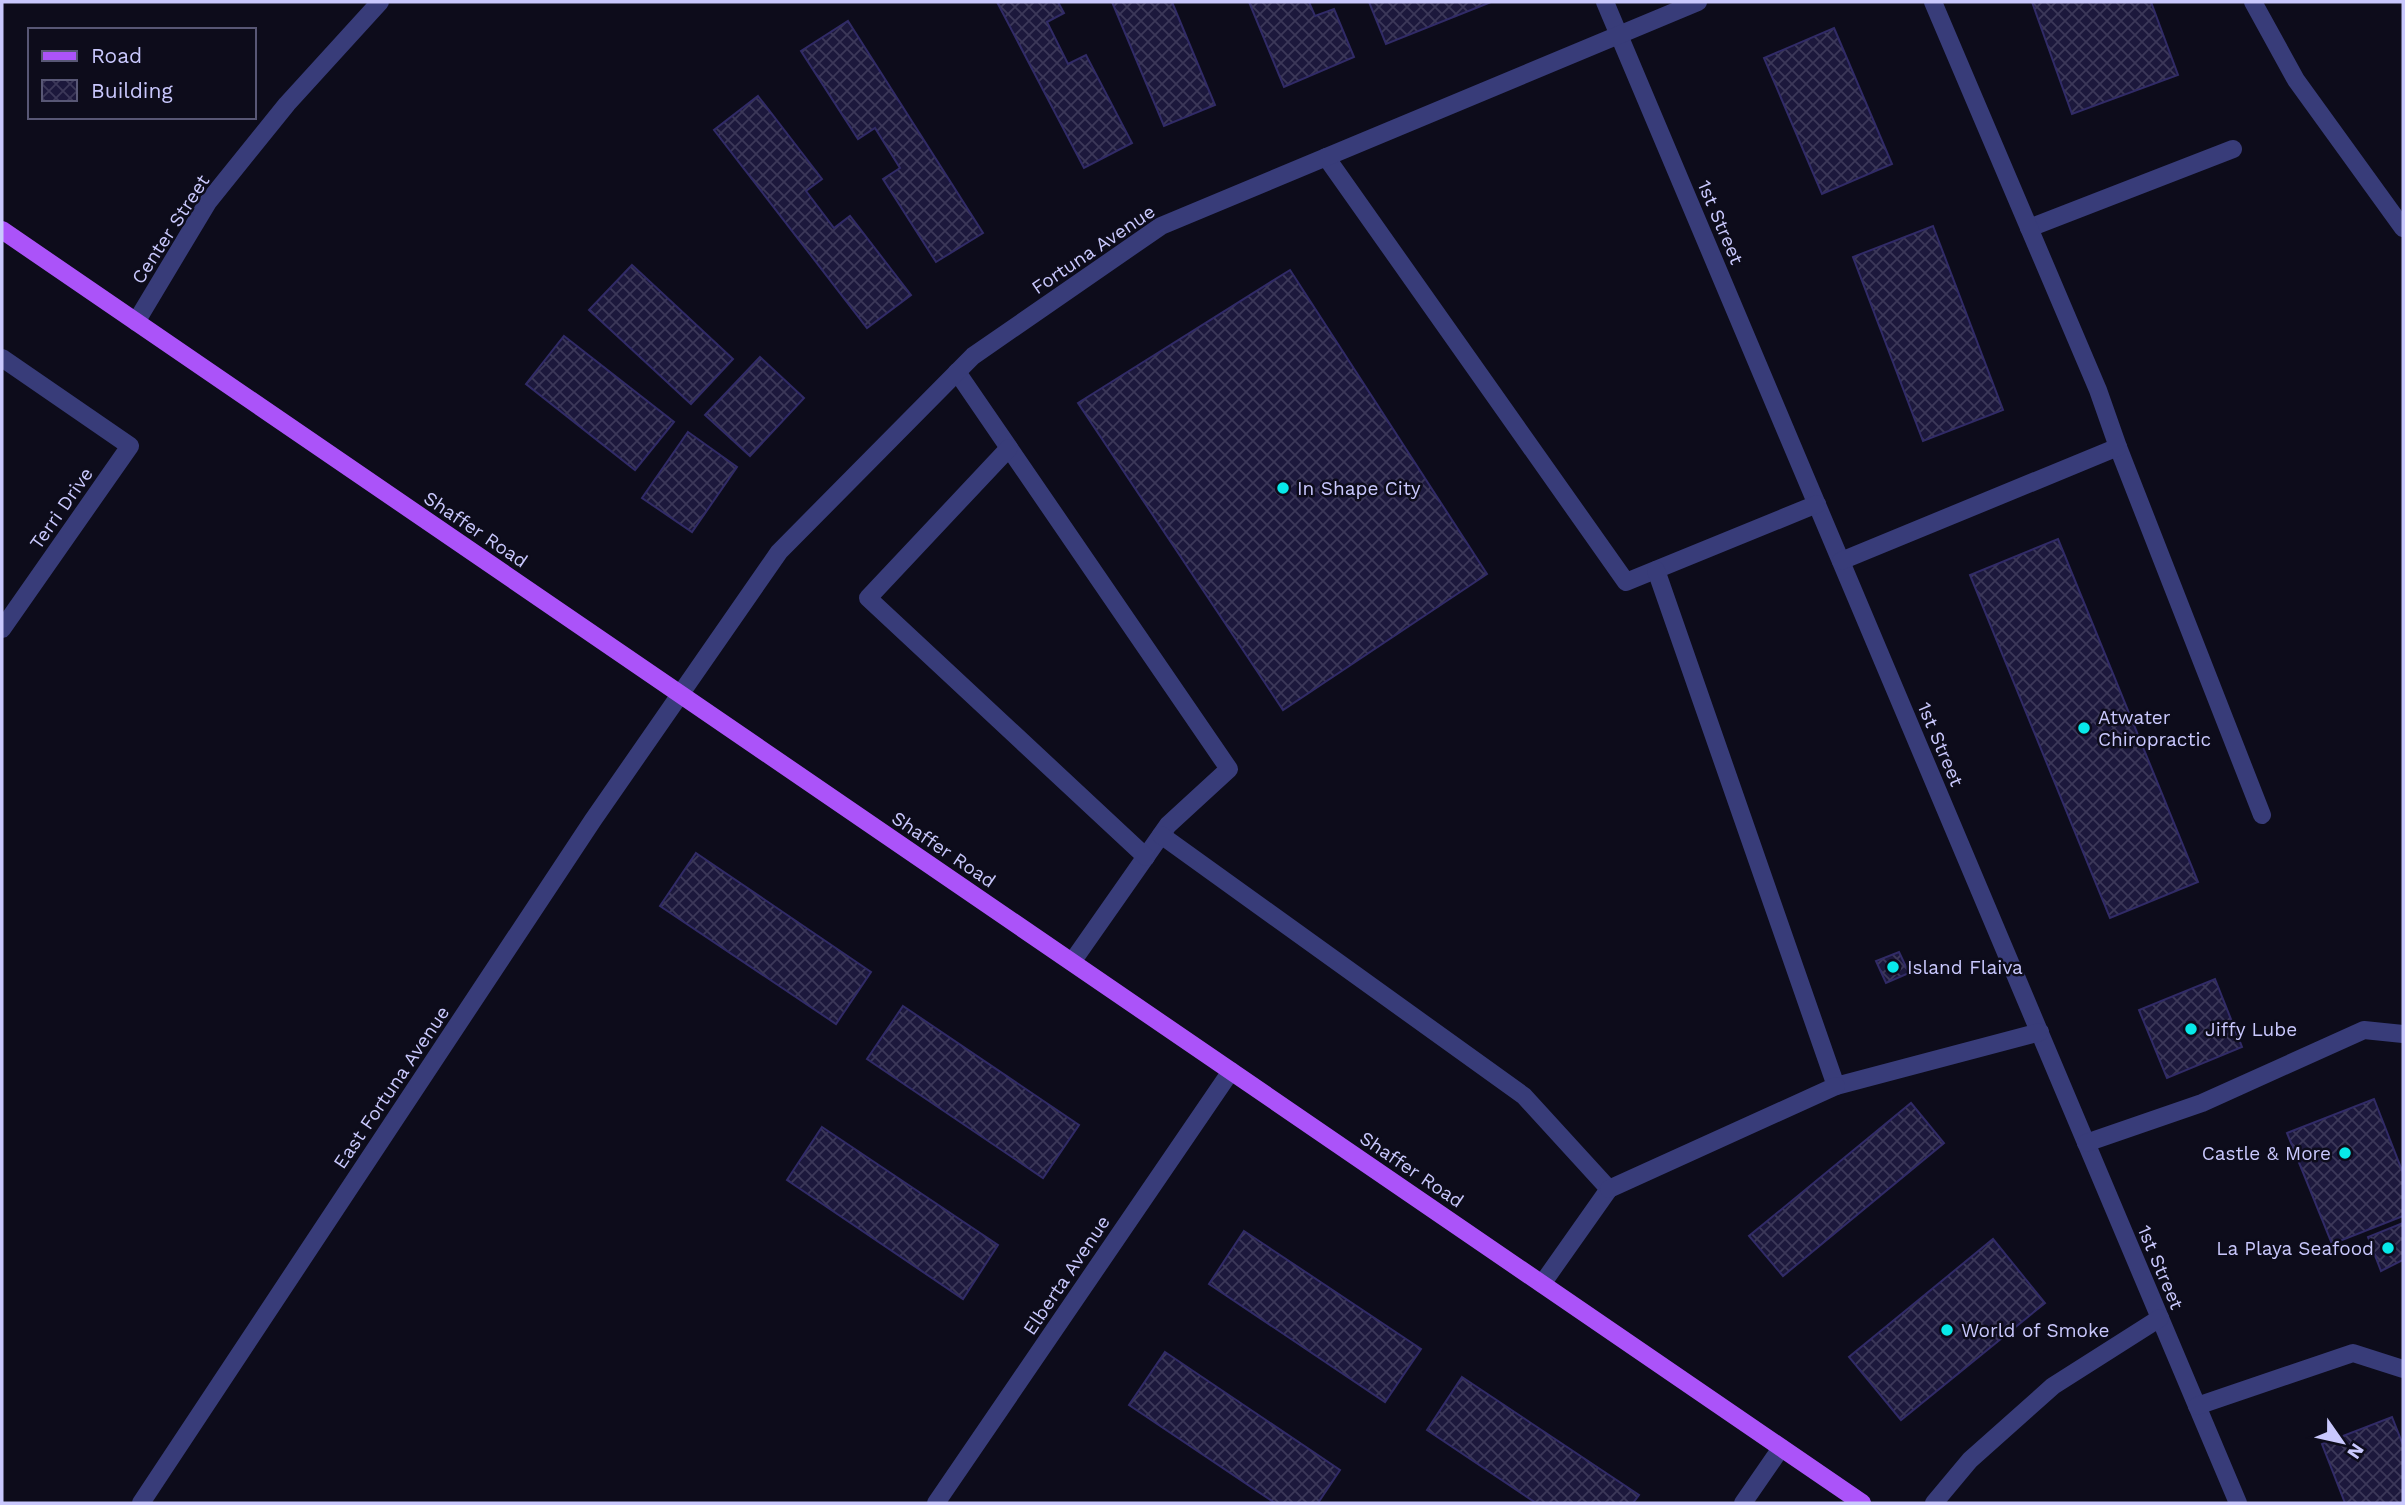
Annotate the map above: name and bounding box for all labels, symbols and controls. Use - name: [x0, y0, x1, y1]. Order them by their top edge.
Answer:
- legend: [28, 28, 256, 119]
- text: Road: [91, 43, 142, 68]
- text: Building: [91, 78, 173, 103]
- street label: Center Street: [127, 170, 214, 288]
- street label: 1st Street: [1693, 177, 1749, 268]
- street label: Fortuna Avenue: [1027, 200, 1159, 299]
- street label: Terri Drive: [25, 463, 98, 554]
- place label: In Shape City: [1297, 477, 1421, 500]
- marker: In Shape City: [1275, 480, 1291, 496]
- street label: Shaffer Road: [419, 486, 532, 573]
- street label: 1st Street: [1913, 699, 1969, 790]
- place label: Atwater Chiropractic: [2098, 706, 2211, 751]
- marker: Atwater Chiropractic: [2076, 720, 2092, 736]
- street label: Shaffer Road: [887, 806, 1000, 893]
- place label: Island Flaiva: [1907, 956, 2023, 979]
- marker: Island Flaiva: [1885, 959, 1901, 975]
- street label: East Fortuna Avenue: [328, 1002, 454, 1173]
- place label: Jiffy Lube: [2205, 1018, 2297, 1041]
- marker: Jiffy Lube: [2183, 1021, 2199, 1037]
- street label: Shaffer Road: [1355, 1126, 1468, 1213]
- place label: Castle & More: [2202, 1142, 2331, 1165]
- marker: Castle & More: [2337, 1145, 2353, 1161]
- street label: Elberta Avenue: [1018, 1211, 1115, 1339]
- street label: 1st Street: [2133, 1222, 2189, 1313]
- place label: La Playa Seafood: [2216, 1237, 2374, 1260]
- marker: La Playa Seafood: [2380, 1240, 2396, 1256]
- place label: World of Smoke: [1961, 1319, 2109, 1342]
- marker: World of Smoke: [1939, 1322, 1955, 1338]
- north arrow: [2307, 1407, 2377, 1477]
- text: N: [2342, 1439, 2369, 1463]

